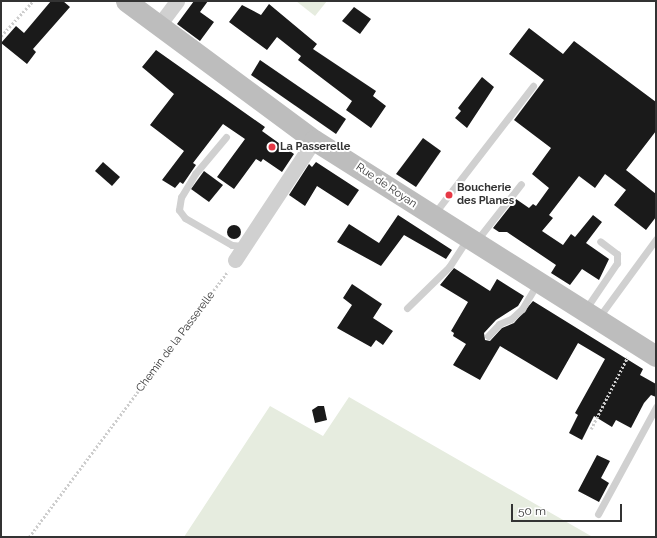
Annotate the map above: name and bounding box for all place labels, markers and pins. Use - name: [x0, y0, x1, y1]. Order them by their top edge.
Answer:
- place label: La Passerelle: [280, 140, 350, 154]
- marker: La Passerelle: [267, 142, 277, 152]
- place label: Boucherie des Planes: [457, 182, 514, 208]
- marker: Boucherie des Planes: [444, 190, 454, 200]

